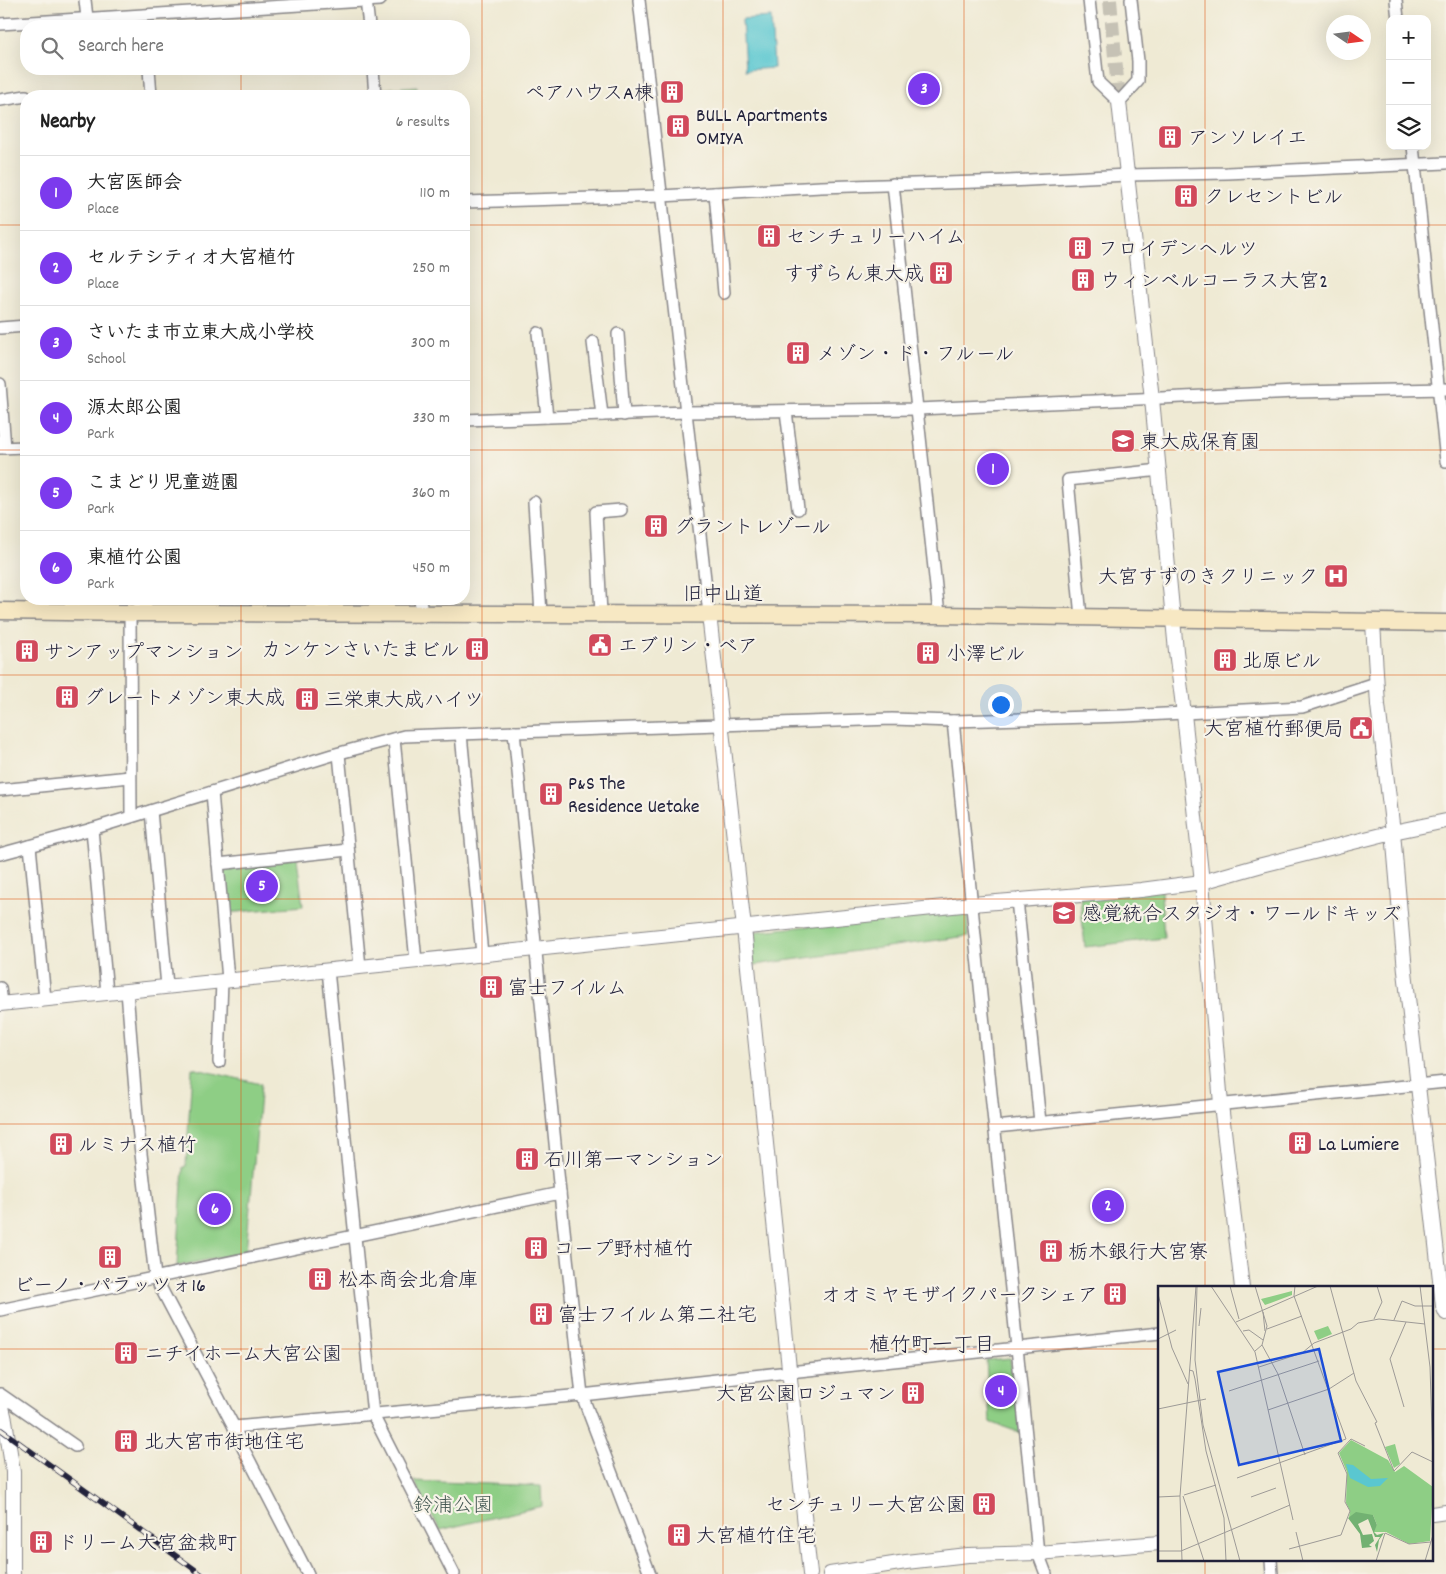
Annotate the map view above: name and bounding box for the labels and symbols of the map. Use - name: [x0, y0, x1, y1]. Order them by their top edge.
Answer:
- north arrow: [1326, 15, 1371, 60]
- pin: 3: [908, 70, 940, 108]
- building icon: ペアハウスA棟: [659, 79, 685, 105]
- place label: ペアハウスA棟: [525, 81, 654, 109]
- place label: BULL Apartments OMIYA: [696, 103, 828, 154]
- building icon: BULL Apartments OMIYA: [665, 113, 691, 139]
- building icon: アンソレイエ: [1157, 124, 1183, 150]
- place label: アンソレイエ: [1188, 126, 1307, 154]
- building icon: クレセントビル: [1173, 183, 1199, 209]
- place label: クレセントビル: [1204, 185, 1344, 213]
- building icon: センチュリーハイム: [756, 223, 782, 249]
- place label: センチュリーハイム: [786, 225, 966, 253]
- building icon: フロイデンヘルツ: [1067, 235, 1093, 261]
- place label: フロイデンヘルツ: [1098, 237, 1258, 265]
- building icon: すずらん東大成: [928, 260, 954, 286]
- place label: すずらん東大成: [784, 262, 924, 290]
- building icon: ウィンベルコーラス大宮2: [1070, 267, 1096, 293]
- place label: ウィンベルコーラス大宮2: [1100, 269, 1328, 297]
- building icon: メゾン・ド・フルール: [785, 340, 811, 366]
- place label: メゾン・ド・フルール: [816, 342, 1015, 370]
- school or university icon: 東大成保育園: [1110, 428, 1136, 454]
- place label: 東大成保育園: [1140, 430, 1260, 458]
- pin: 1: [977, 450, 1009, 488]
- building icon: グラントレゾール: [643, 513, 669, 539]
- place label: グラントレゾール: [674, 515, 831, 543]
- hospital icon: 大宮すずのきクリニック: [1323, 563, 1349, 589]
- place label: 大宮すずのきクリニック: [1098, 565, 1318, 593]
- street label: 旧中山道: [683, 582, 763, 610]
- public building icon: エブリン・ベア: [587, 632, 613, 658]
- place label: エブリン・ベア: [618, 634, 758, 662]
- building icon: カンケンさいたまビル: [464, 636, 490, 662]
- building icon: サンアップマンション: [14, 638, 40, 664]
- place label: カンケンさいたまビル: [261, 638, 460, 666]
- place label: サンアップマンション: [44, 640, 243, 668]
- building icon: 小澤ビル: [915, 640, 941, 666]
- place label: 小澤ビル: [946, 642, 1026, 670]
- building icon: 北原ビル: [1212, 647, 1238, 673]
- place label: 北原ビル: [1242, 649, 1322, 677]
- building icon: グレートメゾン東大成: [54, 684, 80, 710]
- place label: グレートメゾン東大成: [84, 686, 285, 714]
- building icon: 三栄東大成ハイツ: [294, 686, 320, 712]
- place label: 三栄東大成ハイツ: [324, 688, 484, 716]
- your location: [988, 692, 1014, 718]
- public building icon: 大宮植竹郵便局: [1348, 715, 1374, 741]
- place label: 大宮植竹郵便局: [1204, 717, 1344, 745]
- place label: P&S The Residence Uetake: [568, 771, 700, 822]
- building icon: P&S The Residence Uetake: [538, 781, 564, 807]
- pin: 5: [246, 867, 278, 905]
- school or university icon: 感覚統合スタジオ・ワールドキッズ: [1051, 900, 1077, 926]
- place label: 感覚統合スタジオ・ワールドキッズ: [1082, 902, 1401, 930]
- building icon: 富士フイルム: [478, 974, 504, 1000]
- place label: 富士フイルム: [508, 976, 627, 1004]
- building icon: La Lumiere: [1287, 1130, 1313, 1156]
- building icon: ルミナス植竹: [48, 1131, 74, 1157]
- place label: La Lumiere: [1318, 1132, 1400, 1160]
- place label: ルミナス植竹: [78, 1133, 197, 1161]
- building icon: 石川第一マンション: [514, 1146, 540, 1172]
- place label: 石川第一マンション: [544, 1148, 723, 1176]
- pin: 2: [1092, 1187, 1124, 1225]
- pin: 6: [199, 1190, 231, 1228]
- building icon: コープ野村植竹: [523, 1235, 549, 1261]
- place label: コープ野村植竹: [554, 1237, 693, 1265]
- building icon: 栃木銀行大宮寮: [1038, 1238, 1064, 1264]
- place label: 栃木銀行大宮寮: [1068, 1240, 1208, 1268]
- building icon: ビーノ・パラッツォ16: [97, 1244, 123, 1270]
- building icon: 松本商会北倉庫: [307, 1266, 333, 1292]
- place label: 松本商会北倉庫: [338, 1268, 478, 1296]
- place label: ビーノ・パラッツォ16: [14, 1273, 206, 1301]
- building icon: オオミヤモザイクパークシェア: [1102, 1281, 1128, 1307]
- place label: オオミヤモザイクパークシェア: [821, 1283, 1098, 1311]
- inset map: [1158, 1286, 1434, 1562]
- building icon: 富士フイルム第二社宅: [528, 1301, 554, 1327]
- place label: 富士フイルム第二社宅: [558, 1303, 757, 1331]
- district label: 植竹町一丁目: [869, 1332, 995, 1362]
- building icon: ニチイホーム大宮公園: [113, 1340, 139, 1366]
- place label: ニチイホーム大宮公園: [144, 1342, 342, 1370]
- pin: 4: [985, 1372, 1017, 1410]
- building icon: 大宮公園ロジュマン: [900, 1380, 926, 1406]
- place label: 大宮公園ロジュマン: [716, 1382, 896, 1410]
- building icon: 北大宮市街地住宅: [113, 1428, 139, 1454]
- place label: 北大宮市街地住宅: [144, 1430, 304, 1458]
- building icon: センチュリー大宮公園: [971, 1491, 997, 1517]
- park label: 鈴浦公園: [413, 1493, 493, 1521]
- place label: センチュリー大宮公園: [766, 1493, 966, 1521]
- building icon: 大宮植竹住宅: [666, 1522, 692, 1548]
- place label: 大宮植竹住宅: [696, 1524, 816, 1552]
- building icon: ドリーム大宮盆栽町: [28, 1529, 54, 1555]
- place label: ドリーム大宮盆栽町: [58, 1531, 237, 1559]

